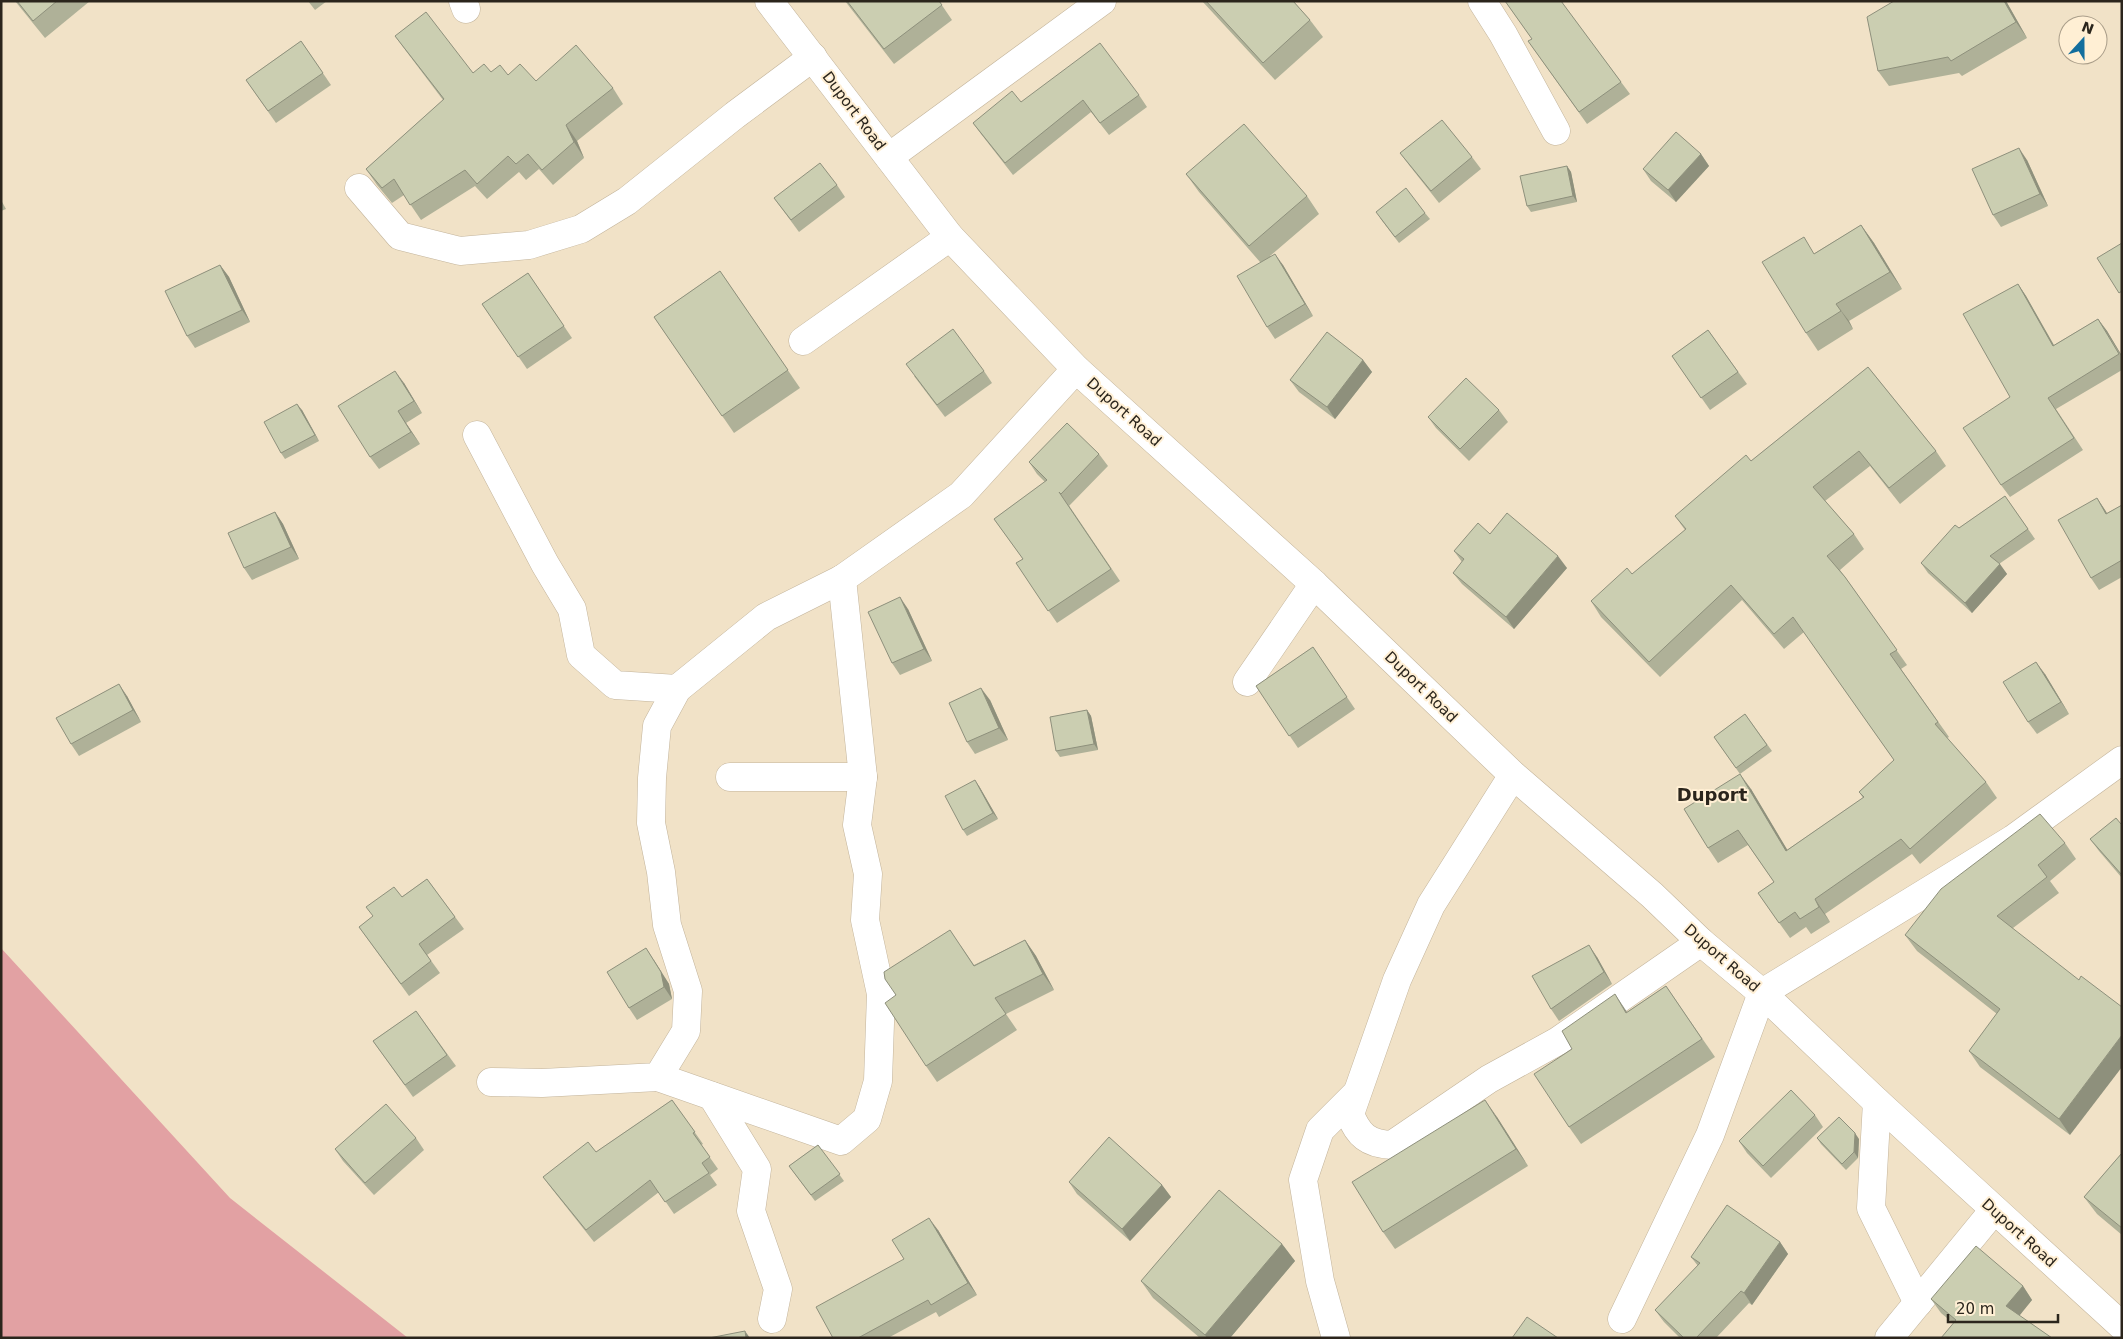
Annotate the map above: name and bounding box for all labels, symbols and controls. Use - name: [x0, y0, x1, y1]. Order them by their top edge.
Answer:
- north arrow: [2058, 15, 2108, 65]
- text: N: [2079, 18, 2096, 37]
- street label: Duport Road: [818, 68, 890, 154]
- street label: Duport Road: [1083, 374, 1165, 450]
- street label: Duport Road: [1381, 648, 1461, 726]
- district label: Duport: [1677, 784, 1748, 805]
- street label: Duport Road: [1681, 920, 1763, 996]
- street label: Duport Road: [1978, 1195, 2060, 1271]
- scale bar: [1948, 1292, 2058, 1324]
- text: 20 m: [1956, 1300, 1994, 1318]

